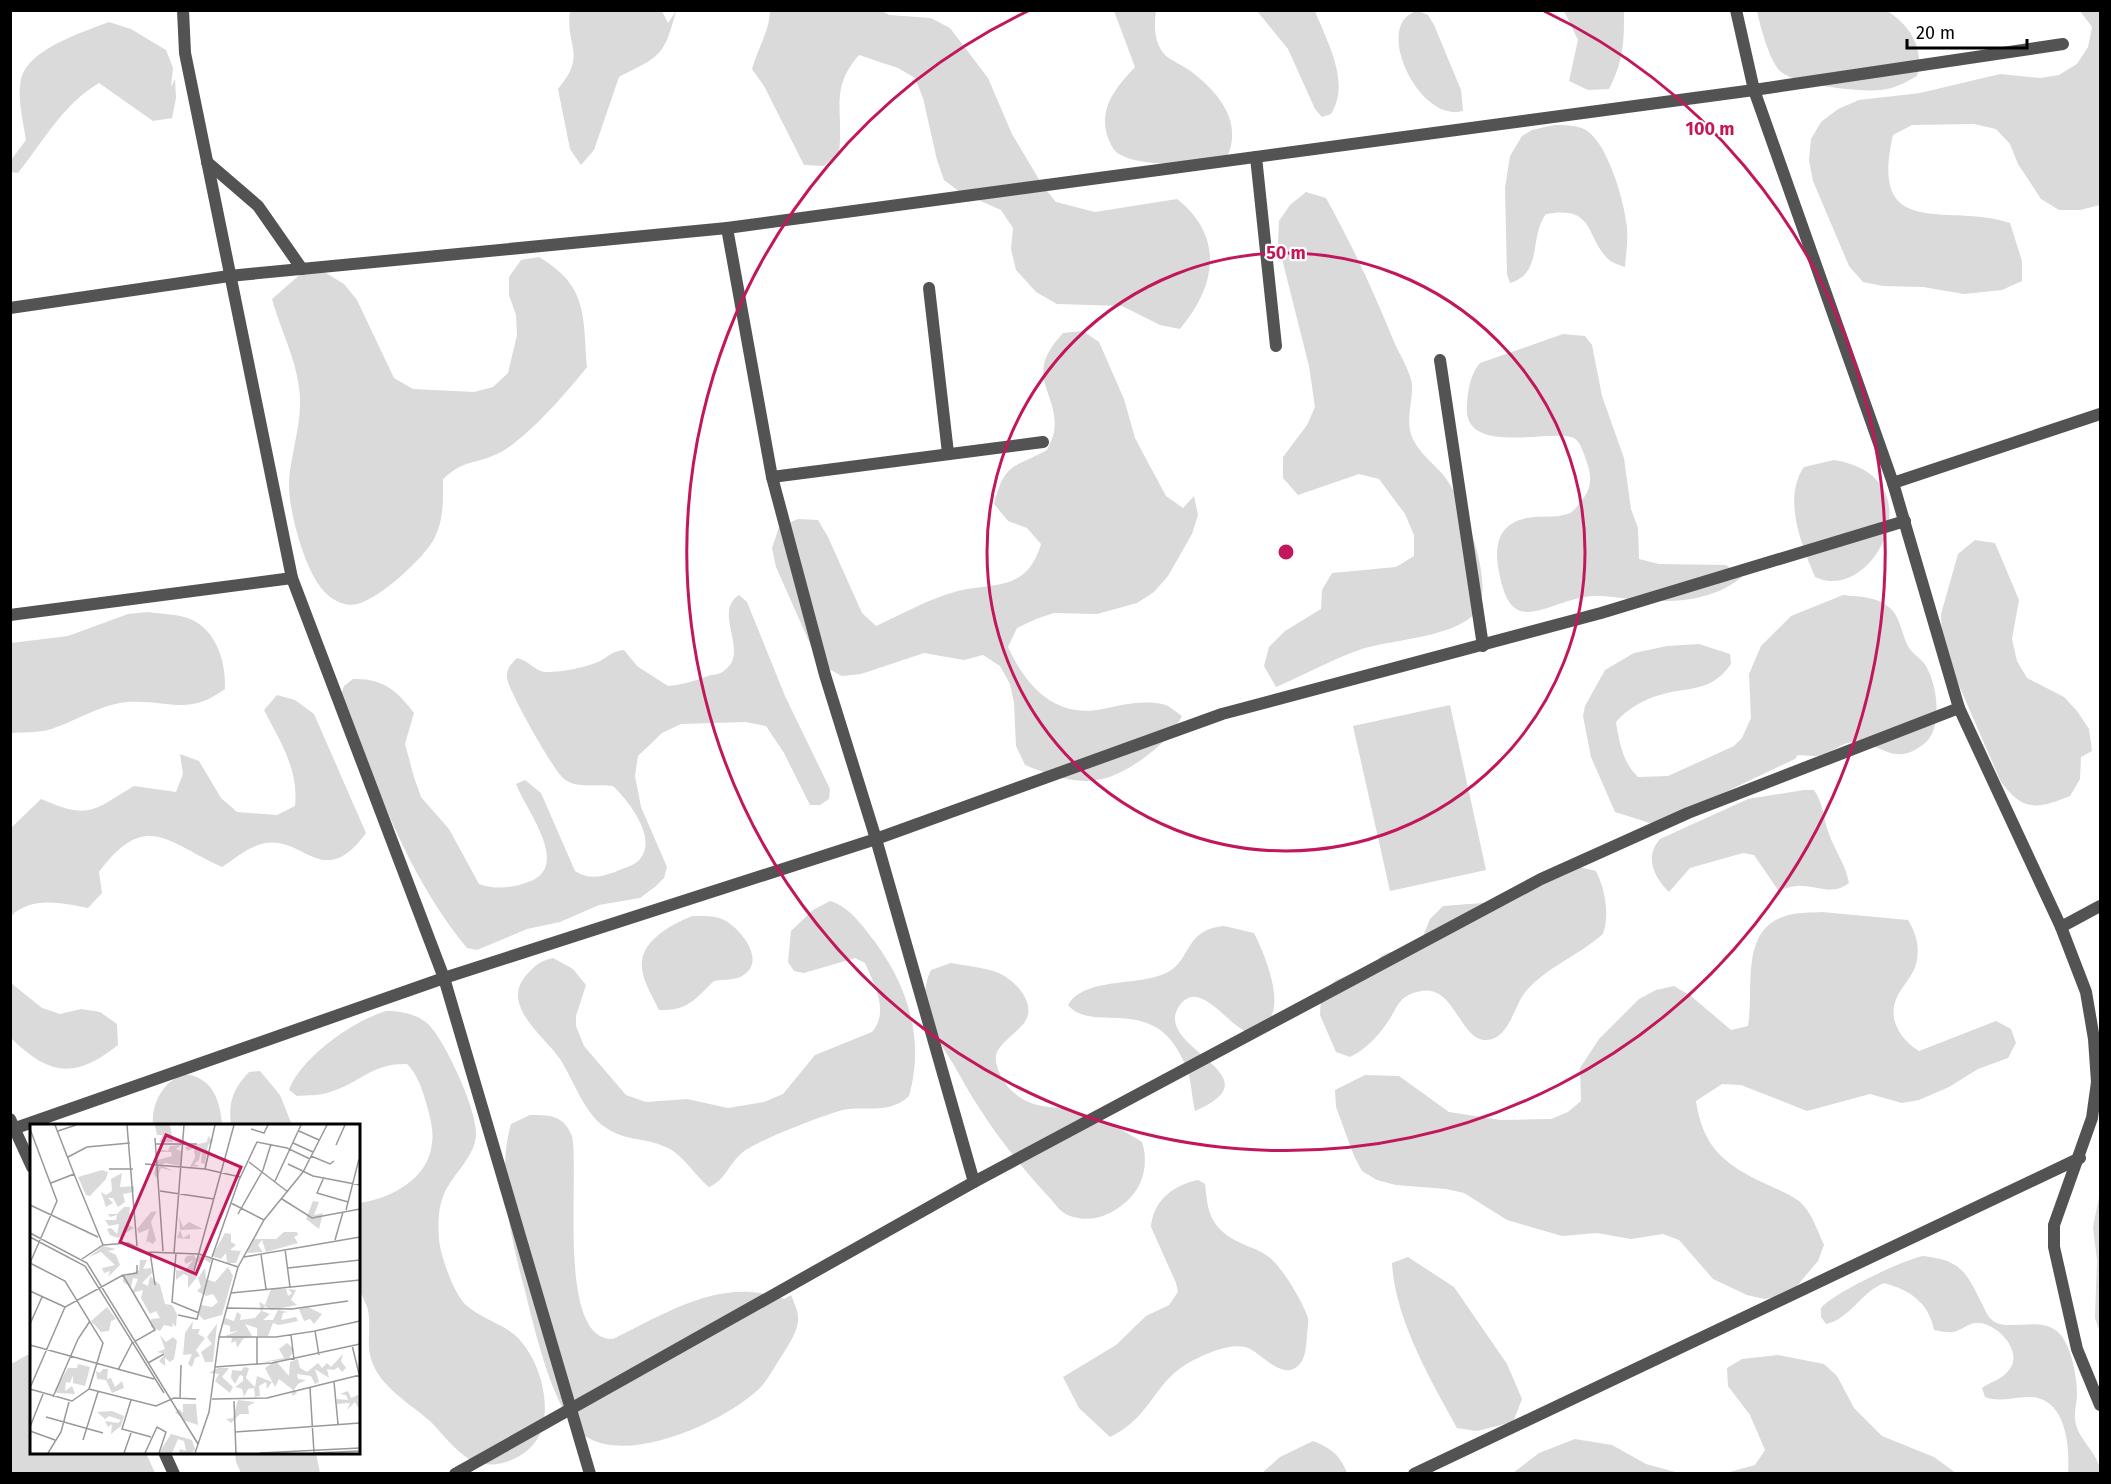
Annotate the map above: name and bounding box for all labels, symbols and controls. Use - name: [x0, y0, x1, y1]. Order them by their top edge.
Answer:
- scale bar: [1907, 12, 2027, 50]
- text: 20 m: [1916, 22, 1955, 44]
- text: 100 m: [1686, 118, 1734, 140]
- text: 50 m: [1266, 242, 1306, 264]
- centre of rings: [1276, 542, 1296, 562]
- inset map: [30, 1124, 360, 1454]

